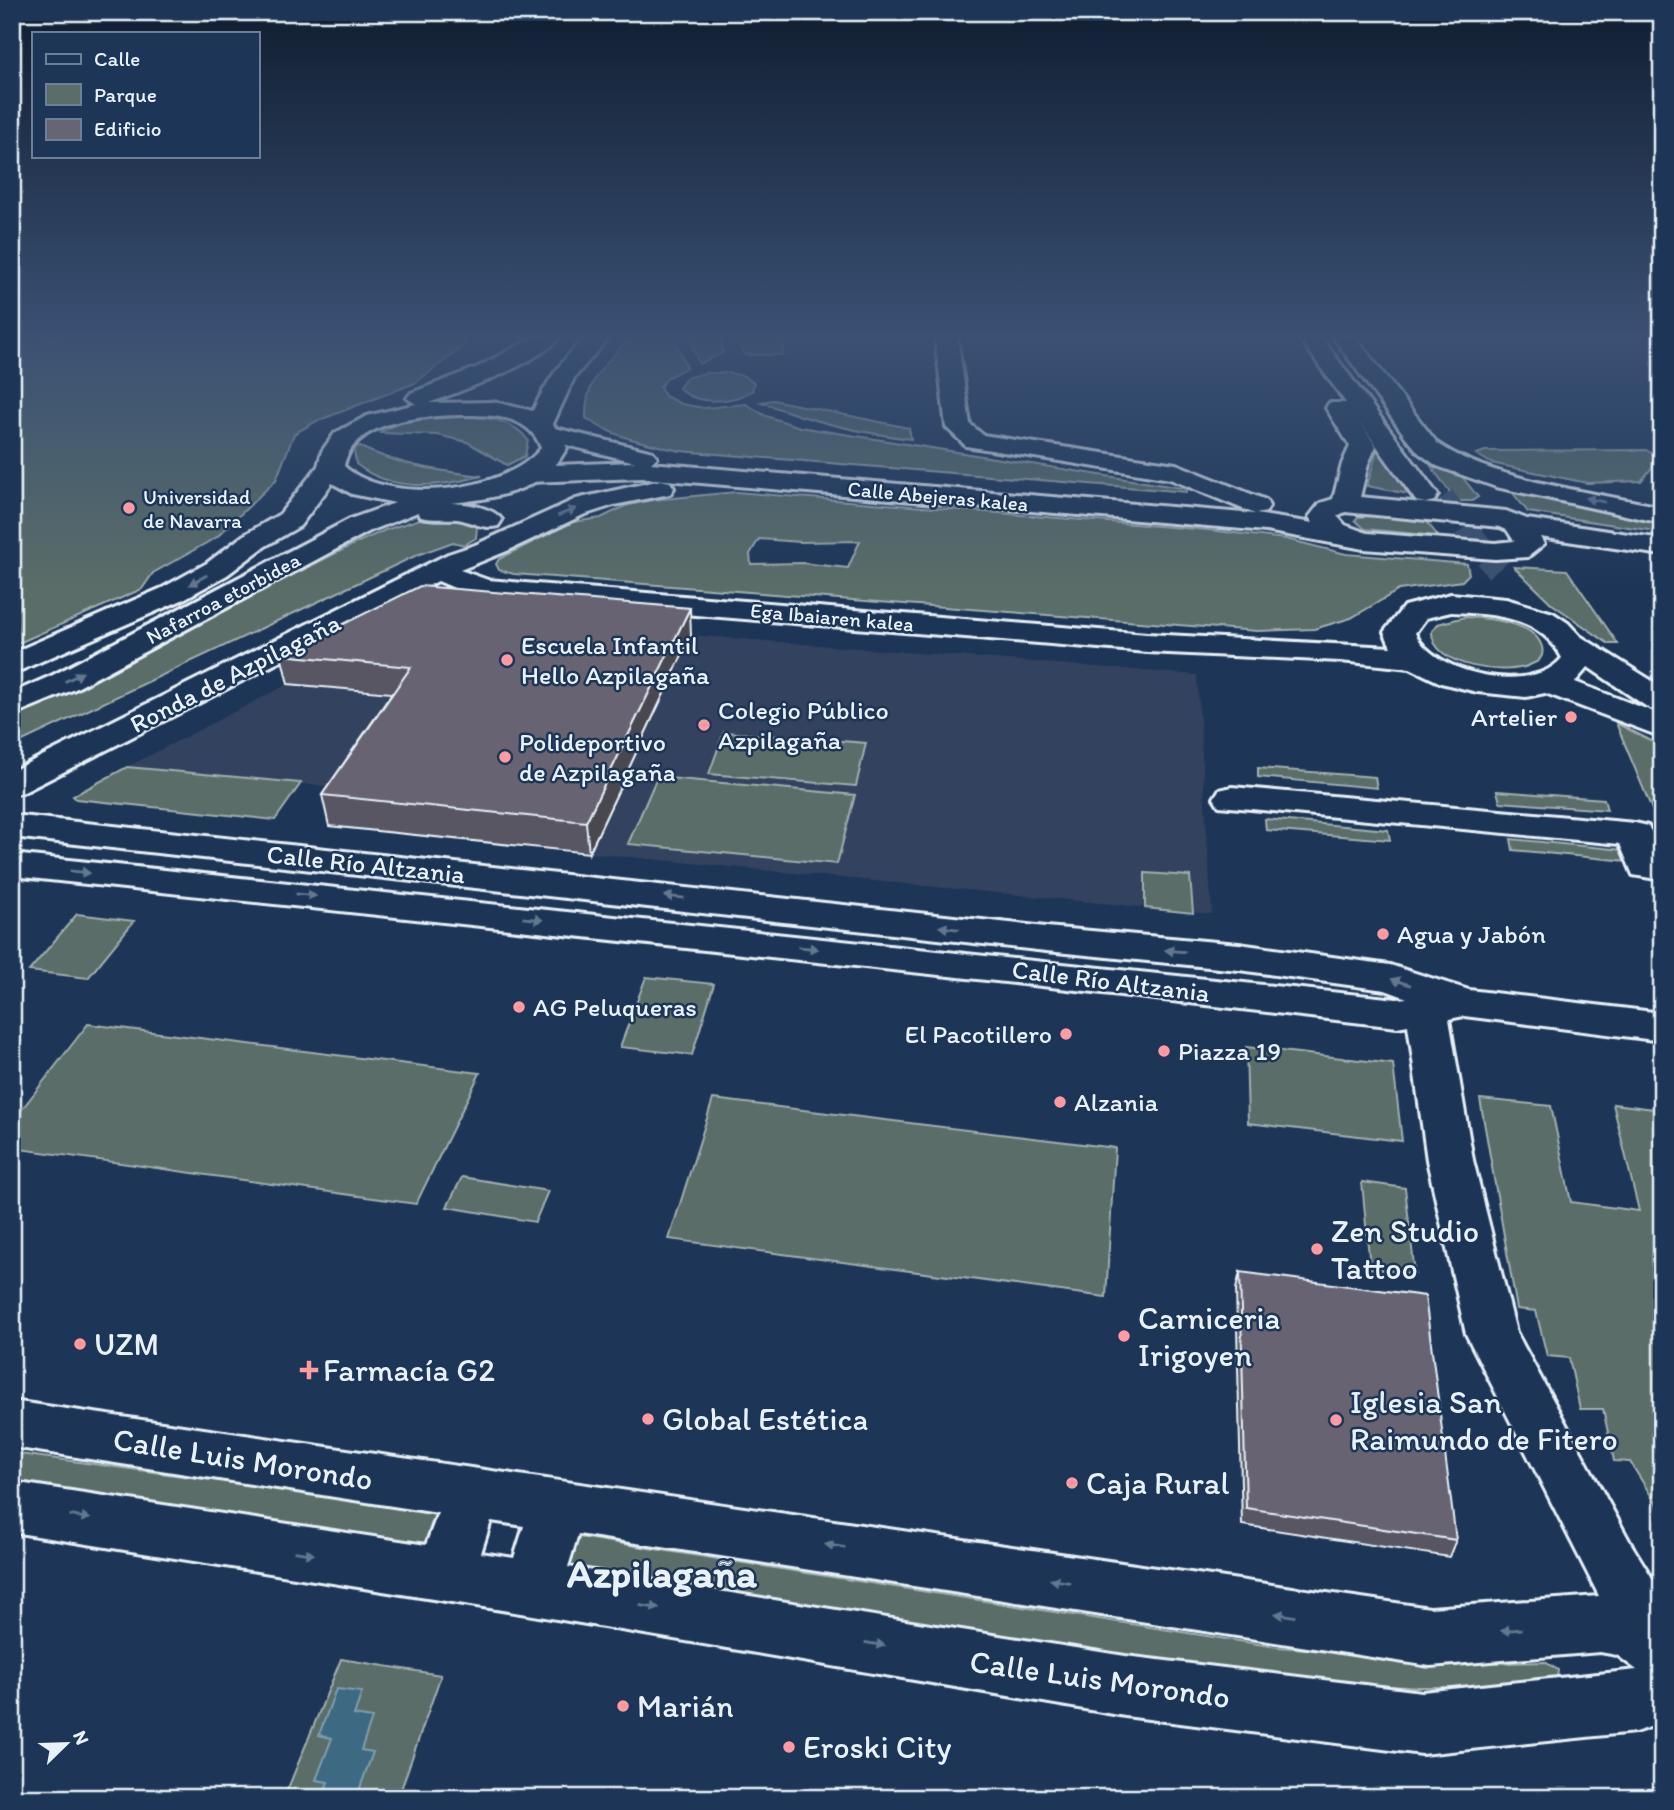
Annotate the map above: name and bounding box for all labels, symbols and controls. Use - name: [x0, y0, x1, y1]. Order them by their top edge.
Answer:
- legend: [32, 32, 259, 158]
- text: Calle: [94, 46, 140, 71]
- text: Parque: [94, 82, 157, 107]
- text: Edificio: [94, 116, 162, 141]
- street label: Calle Abejeras kalea: [847, 476, 1029, 516]
- place label: Universidad de Navarra: [143, 484, 251, 533]
- one-way arrow: [1584, 495, 1606, 506]
- marker: Universidad de Navarra: [121, 500, 137, 516]
- one-way arrow: [557, 507, 578, 518]
- street label: Nafarroa etorbidea: [142, 547, 304, 649]
- one-way arrow: [188, 574, 208, 585]
- street label: Ega Ibaiaren kalea: [749, 597, 915, 637]
- street label: Ronda de Azpilagaña: [124, 606, 346, 740]
- place label: Escuela Infantil Hello Azpilagaña: [521, 629, 710, 691]
- marker: Escuela Infantil Hello Azpilagaña: [499, 652, 515, 668]
- one-way arrow: [64, 671, 84, 682]
- place label: Colegio Público Azpilagaña: [718, 694, 889, 756]
- place label: Artelier: [1471, 701, 1558, 733]
- marker: Artelier: [1563, 709, 1579, 725]
- marker: Colegio Público Azpilagaña: [696, 717, 712, 733]
- place label: Polideportivo de Azpilagaña: [519, 726, 676, 788]
- marker: Polideportivo de Azpilagaña: [497, 749, 513, 765]
- street label: Calle Río Altzania: [265, 838, 467, 890]
- one-way arrow: [69, 867, 91, 878]
- one-way arrow: [296, 890, 318, 901]
- one-way arrow: [663, 892, 685, 903]
- one-way arrow: [522, 914, 544, 925]
- place label: Agua y Jabón: [1397, 918, 1546, 950]
- one-way arrow: [938, 922, 960, 933]
- marker: Agua y Jabón: [1375, 926, 1391, 942]
- one-way arrow: [797, 943, 819, 954]
- one-way arrow: [1164, 945, 1186, 956]
- street label: Calle Río Altzania: [1010, 953, 1212, 1009]
- one-way arrow: [1390, 976, 1411, 986]
- place label: AG Peluqueras: [533, 991, 697, 1023]
- marker: AG Peluqueras: [511, 999, 527, 1015]
- place label: El Pacotillero: [905, 1018, 1052, 1050]
- marker: El Pacotillero: [1058, 1026, 1074, 1042]
- place label: Piazza 19: [1178, 1035, 1281, 1067]
- marker: Piazza 19: [1156, 1043, 1172, 1059]
- place label: Alzania: [1074, 1086, 1159, 1118]
- marker: Alzania: [1052, 1094, 1068, 1110]
- place label: Zen Studio Tattoo: [1331, 1212, 1479, 1287]
- marker: Zen Studio Tattoo: [1309, 1241, 1325, 1257]
- place label: Carniceria Irigoyen: [1138, 1299, 1281, 1374]
- place label: UZM: [94, 1325, 159, 1363]
- marker: Carniceria Irigoyen: [1116, 1328, 1132, 1344]
- marker: UZM: [72, 1336, 88, 1352]
- place label: Farmacía G2: [323, 1351, 495, 1389]
- marker: Farmacía G2: [301, 1362, 317, 1378]
- place label: Iglesia San Raimundo de Fitero: [1350, 1383, 1618, 1458]
- place label: Global Estética: [662, 1400, 869, 1438]
- marker: Global Estética: [640, 1411, 656, 1427]
- marker: Iglesia San Raimundo de Fitero: [1328, 1412, 1344, 1428]
- street label: Calle Luis Morondo: [110, 1420, 376, 1498]
- place label: Caja Rural: [1086, 1464, 1230, 1502]
- marker: Caja Rural: [1064, 1475, 1080, 1491]
- one-way arrow: [69, 1512, 91, 1523]
- one-way arrow: [824, 1540, 846, 1551]
- one-way arrow: [293, 1548, 315, 1559]
- district label: Azpilagaña: [567, 1549, 757, 1597]
- one-way arrow: [1049, 1575, 1071, 1586]
- one-way arrow: [639, 1602, 661, 1613]
- one-way arrow: [1274, 1609, 1296, 1620]
- one-way arrow: [1499, 1625, 1521, 1636]
- one-way arrow: [864, 1639, 886, 1650]
- street label: Calle Luis Morondo: [967, 1642, 1233, 1716]
- place label: Marián: [637, 1687, 733, 1725]
- marker: Marián: [615, 1698, 631, 1714]
- north arrow: [32, 1708, 102, 1778]
- text: N: [68, 1727, 94, 1748]
- place label: Eroski City: [803, 1728, 952, 1766]
- marker: Eroski City: [781, 1739, 797, 1755]

